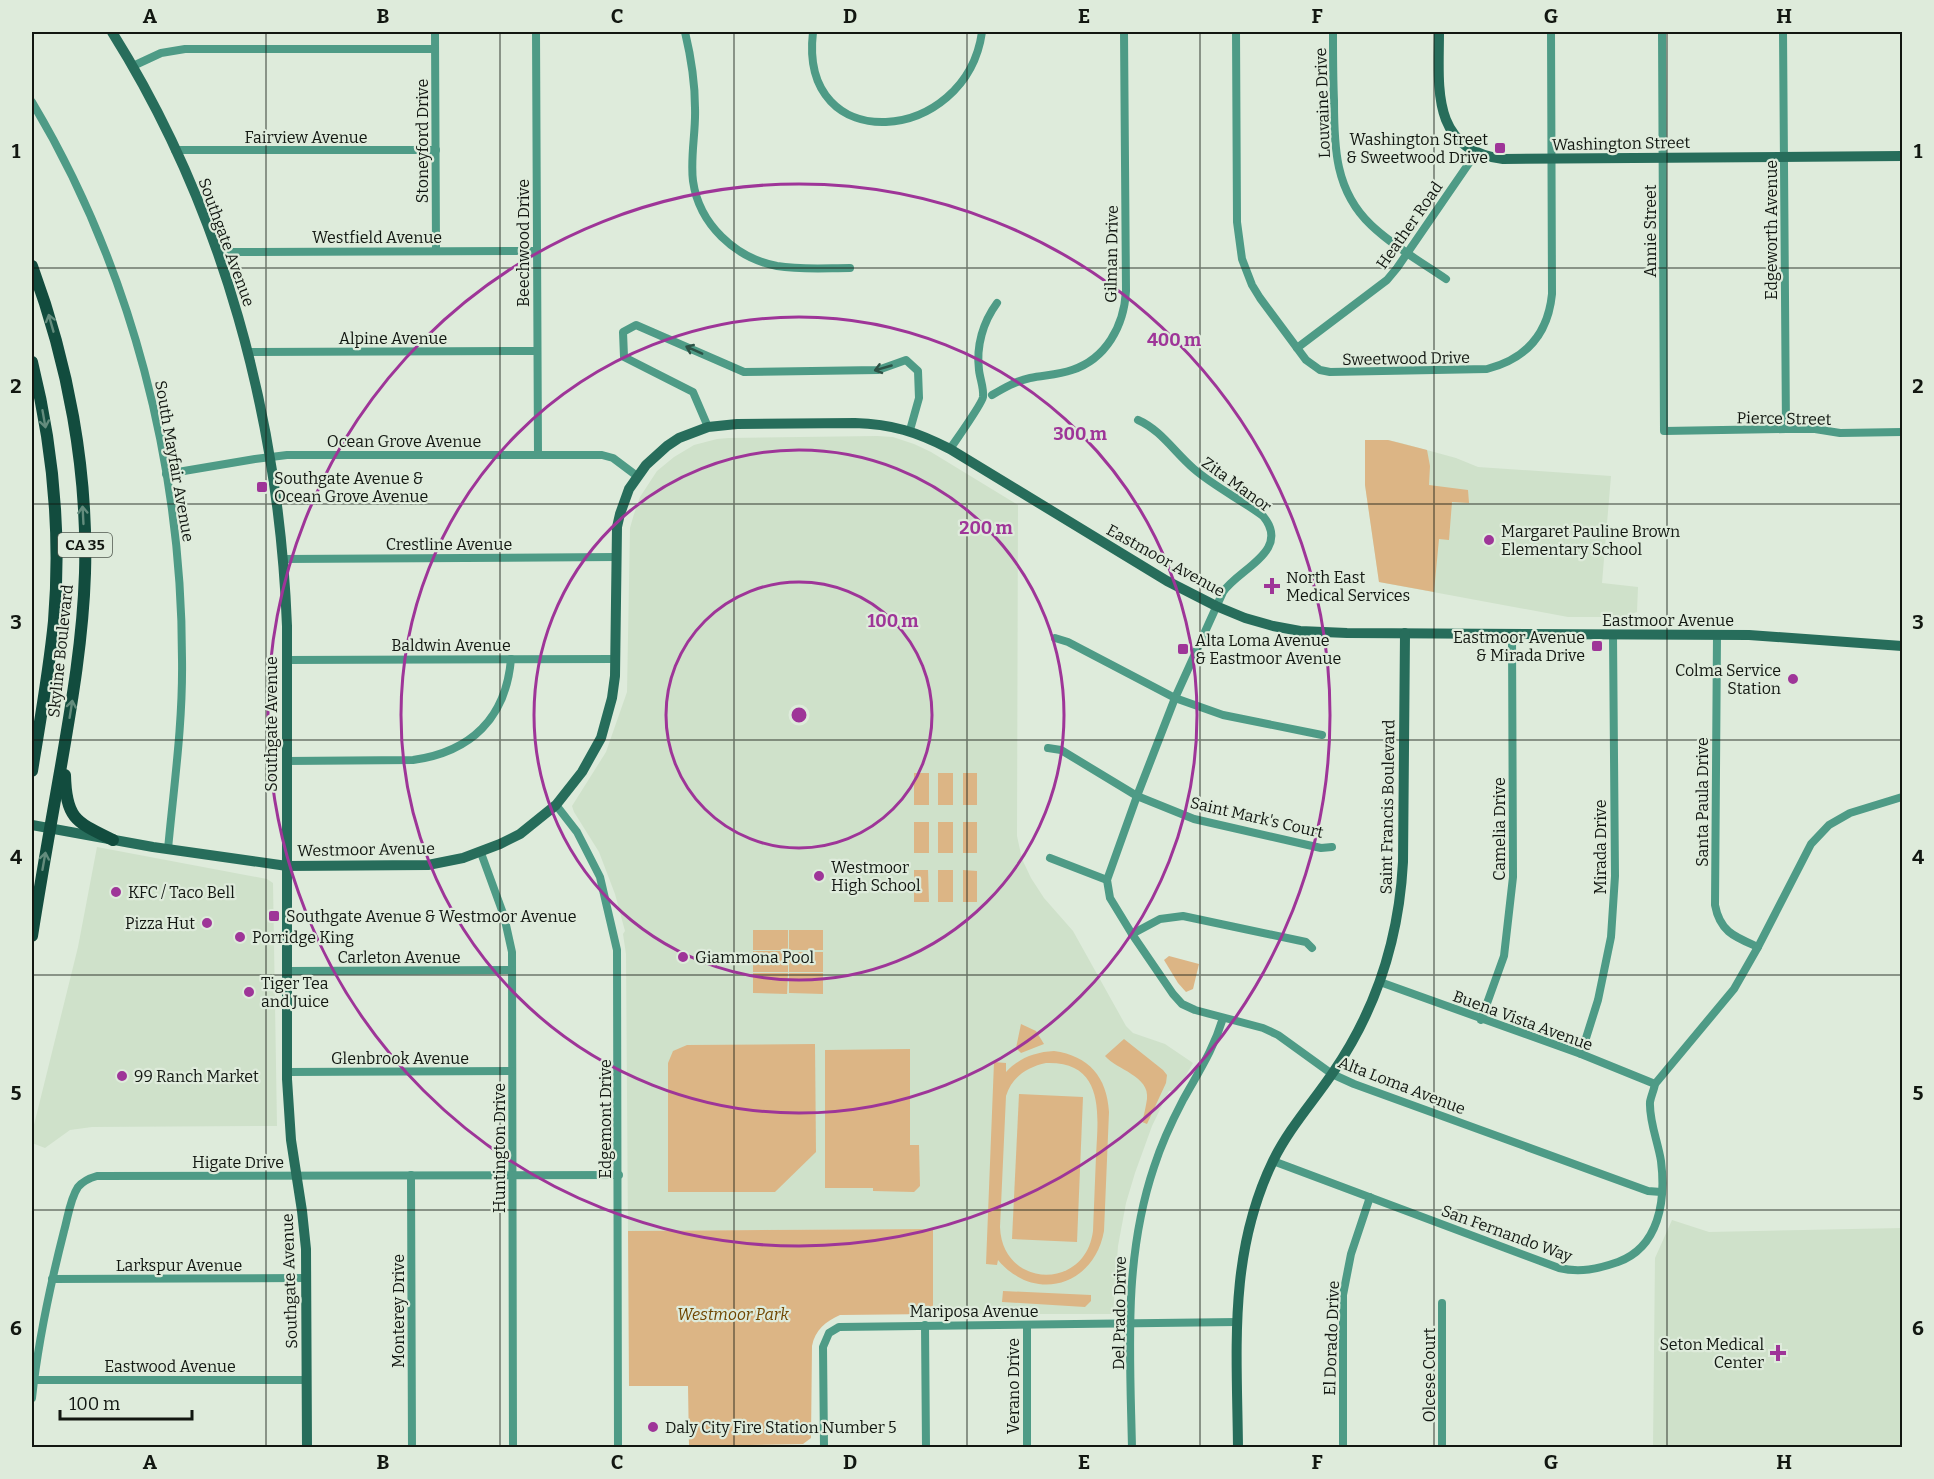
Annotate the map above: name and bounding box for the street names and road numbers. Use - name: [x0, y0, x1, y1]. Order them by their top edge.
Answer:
- street label: Louvaine Drive: [1311, 47, 1334, 159]
- street label: Stoneyford Drive: [413, 79, 432, 203]
- street label: Fairview Avenue: [244, 128, 368, 147]
- street label: Washington Street: [1552, 133, 1691, 154]
- street label: Edgeworth Avenue: [1762, 160, 1781, 300]
- street label: Southgate Avenue: [194, 175, 259, 309]
- street label: Heather Road: [1372, 178, 1447, 273]
- street label: Beechwood Drive: [514, 179, 533, 307]
- street label: Annie Street: [1641, 184, 1660, 278]
- street label: Gilman Drive: [1101, 205, 1122, 303]
- street label: Westfield Avenue: [312, 228, 442, 247]
- street label: Alpine Avenue: [339, 329, 447, 348]
- street label: Sweetwood Drive: [1342, 348, 1470, 369]
- street label: South Mayfair Avenue: [151, 379, 198, 543]
- street label: Pierce Street: [1737, 408, 1832, 429]
- street label: Ocean Grove Avenue: [327, 432, 481, 451]
- street label: Zita Manor: [1198, 453, 1275, 516]
- street label: Eastmoor Avenue: [1103, 520, 1228, 601]
- road number: CA 35: [58, 533, 112, 557]
- street label: Crestline Avenue: [386, 535, 512, 554]
- street label: Skyline Boulevard: [44, 583, 77, 719]
- street label: Eastmoor Avenue: [1602, 611, 1734, 630]
- street label: Baldwin Avenue: [391, 636, 511, 655]
- street label: Southgate Avenue: [262, 656, 281, 792]
- street label: Saint Francis Boulevard: [1376, 719, 1399, 895]
- street label: Santa Paula Drive: [1693, 737, 1712, 867]
- street label: Camelia Drive: [1490, 777, 1509, 881]
- street label: Saint Mark's Court: [1188, 793, 1326, 842]
- street label: Mirada Drive: [1591, 799, 1610, 895]
- street label: Westmoor Avenue: [297, 839, 435, 860]
- street label: Carleton Avenue: [337, 948, 461, 967]
- street label: Buena Vista Avenue: [1450, 986, 1595, 1055]
- street label: Glenbrook Avenue: [331, 1049, 469, 1068]
- street label: Alta Loma Avenue: [1336, 1052, 1468, 1118]
- street label: Edgemont Drive: [596, 1059, 615, 1179]
- street label: Huntington Drive: [490, 1083, 509, 1213]
- street label: Higate Drive: [192, 1153, 284, 1172]
- street label: San Fernando Way: [1439, 1201, 1575, 1266]
- street label: Southgate Avenue: [278, 1213, 301, 1349]
- street label: Monterey Drive: [389, 1254, 408, 1368]
- street label: Larkspur Avenue: [116, 1256, 242, 1275]
- street label: Del Prado Drive: [1109, 1256, 1130, 1370]
- street label: El Dorado Drive: [1320, 1280, 1343, 1396]
- street label: Mariposa Avenue: [910, 1302, 1038, 1321]
- street label: Olcese Court: [1420, 1328, 1439, 1422]
- street label: Verano Drive: [1004, 1338, 1023, 1434]
- street label: Eastwood Avenue: [104, 1357, 236, 1376]

